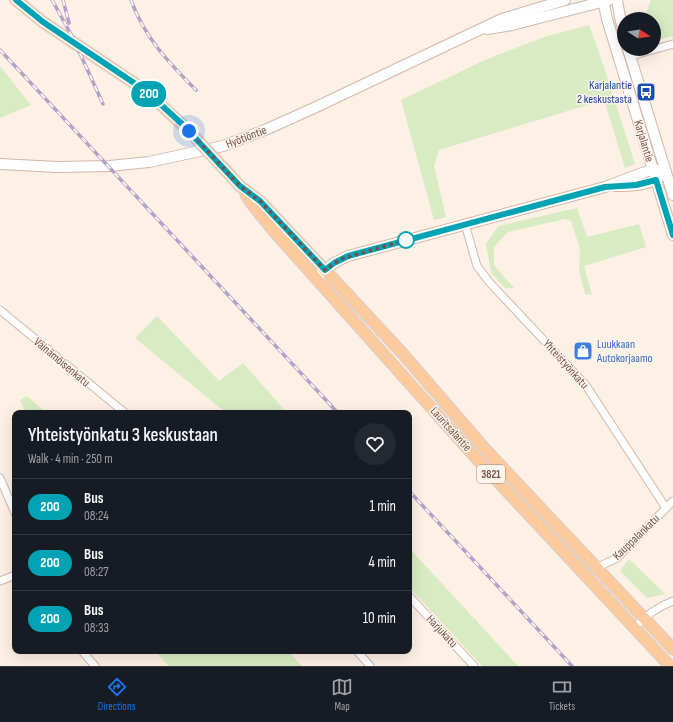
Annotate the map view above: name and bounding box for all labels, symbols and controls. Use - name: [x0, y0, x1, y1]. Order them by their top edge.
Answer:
- north arrow: [617, 12, 661, 56]
- map controls: [617, 12, 661, 56]
- place label: Karjalantie 2 keskustasta: [577, 78, 632, 107]
- line badge: 200: [126, 81, 172, 107]
- bus stop icon: Karjalantie 2 keskustasta: [635, 81, 657, 103]
- text: 200: [139, 85, 159, 102]
- street label: Karjalantie: [630, 118, 657, 164]
- your location: [179, 121, 199, 141]
- street label: Hyötiöntie: [224, 123, 269, 152]
- unlabelled marker: [397, 231, 415, 249]
- street label: Väinämöisenkatu: [31, 335, 93, 390]
- street label: Yhteistyönkatu: [540, 337, 592, 392]
- place label: Luukkaan Autokorjaamo: [596, 337, 653, 366]
- shop icon: Luukkaan Autokorjaamo: [572, 340, 594, 362]
- street label: Lauritsalantie: [427, 404, 475, 455]
- button: heart: [354, 423, 396, 465]
- text: Yhteistyönkatu 3 keskustaan: [28, 424, 218, 447]
- text: Walk · 4 min · 250 m: [28, 451, 113, 467]
- road number: 3821: [477, 465, 505, 483]
- text: Bus: [84, 489, 103, 508]
- text: 1 min: [370, 497, 396, 516]
- text: 200: [40, 498, 60, 515]
- text: 08:24: [84, 508, 109, 524]
- street label: Kauppalankatu: [610, 511, 663, 563]
- text: Bus: [84, 545, 103, 564]
- text: 4 min: [369, 553, 396, 572]
- text: 200: [40, 554, 60, 571]
- text: 08:27: [84, 564, 109, 580]
- text: Bus: [84, 601, 103, 620]
- text: 10 min: [363, 609, 396, 628]
- text: 200: [40, 610, 60, 627]
- street label: Harjukatu: [423, 612, 460, 651]
- text: 08:33: [84, 620, 109, 636]
- tab: Directions: [98, 676, 136, 713]
- tab: Map: [331, 676, 353, 713]
- tab: Tickets: [549, 676, 575, 713]

